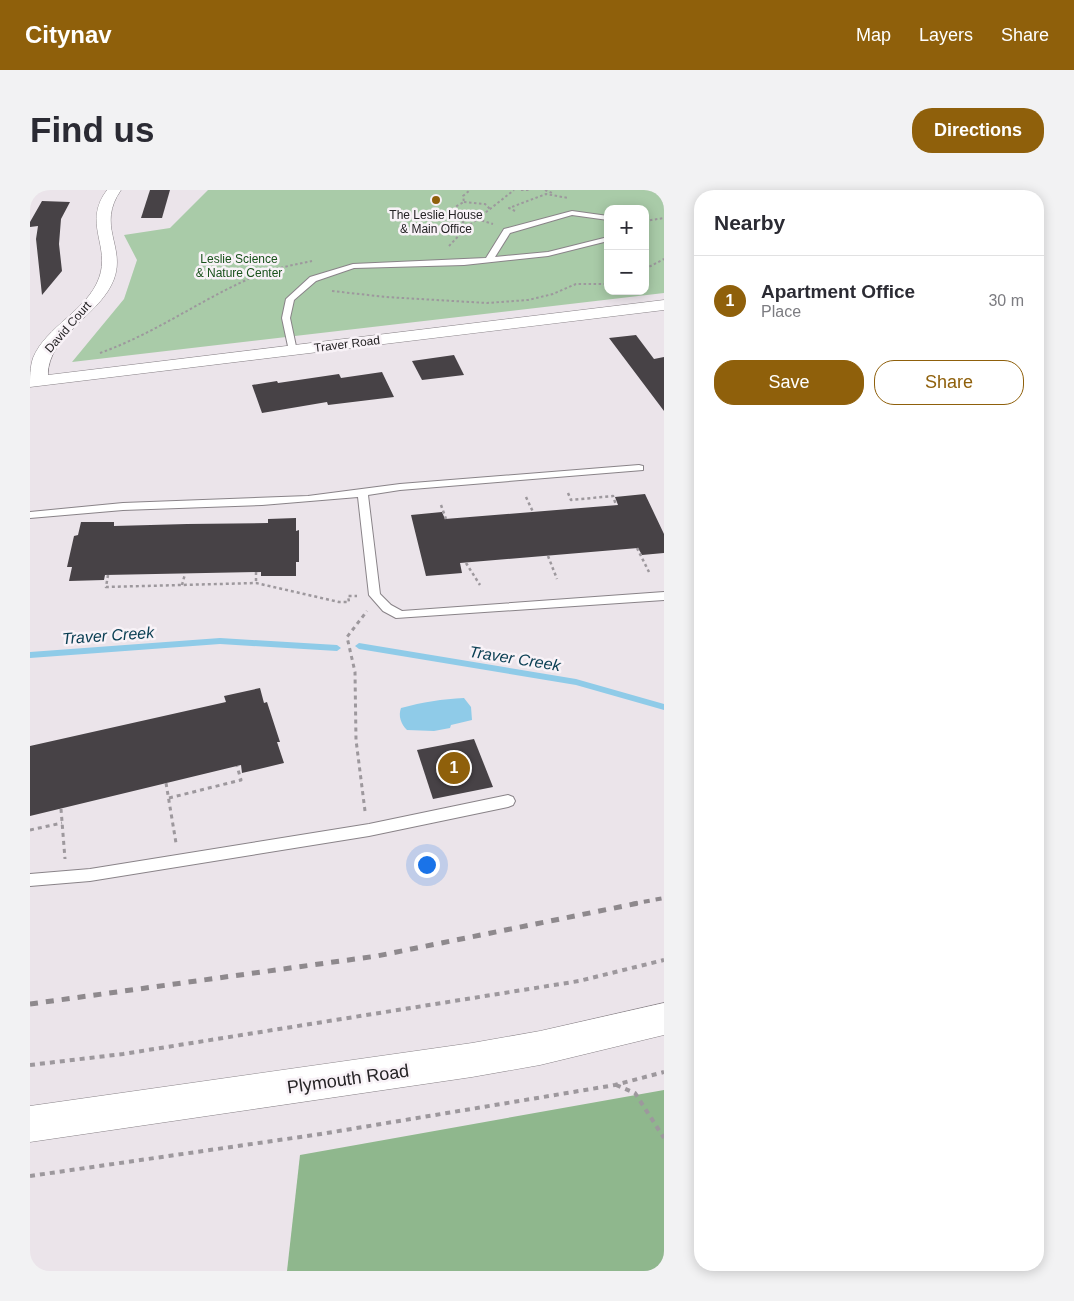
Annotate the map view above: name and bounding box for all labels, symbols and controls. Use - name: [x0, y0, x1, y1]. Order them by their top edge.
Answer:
- text: Citynav: [25, 21, 112, 48]
- text: Map: [856, 25, 891, 45]
- text: Layers: [919, 25, 973, 45]
- text: Share: [1001, 25, 1049, 45]
- button: Directions: [912, 108, 1044, 153]
- text: Find us: [30, 110, 154, 149]
- marker: The Leslie House & Main Office: [430, 194, 442, 206]
- map controls: [604, 205, 649, 295]
- button: +: [604, 205, 649, 250]
- place label: The Leslie House & Main Office: [389, 208, 483, 236]
- text: Nearby: [714, 211, 785, 234]
- button: −: [604, 250, 649, 295]
- park label: Leslie Science & Nature Center: [196, 252, 282, 280]
- text: Apartment Office: [761, 281, 915, 302]
- text: 1: [726, 292, 734, 309]
- text: 30 m: [988, 292, 1024, 309]
- street label: David Court: [42, 298, 95, 356]
- text: Place: [761, 303, 801, 320]
- street label: Traver Road: [313, 333, 381, 355]
- button: Save: [714, 360, 864, 405]
- button: Share: [874, 360, 1024, 405]
- water label: Traver Creek: [61, 624, 156, 647]
- water label: Traver Creek: [468, 643, 563, 674]
- pin: 1: [438, 749, 470, 787]
- your location: [414, 852, 440, 878]
- street label: Plymouth Road: [286, 1061, 410, 1097]

